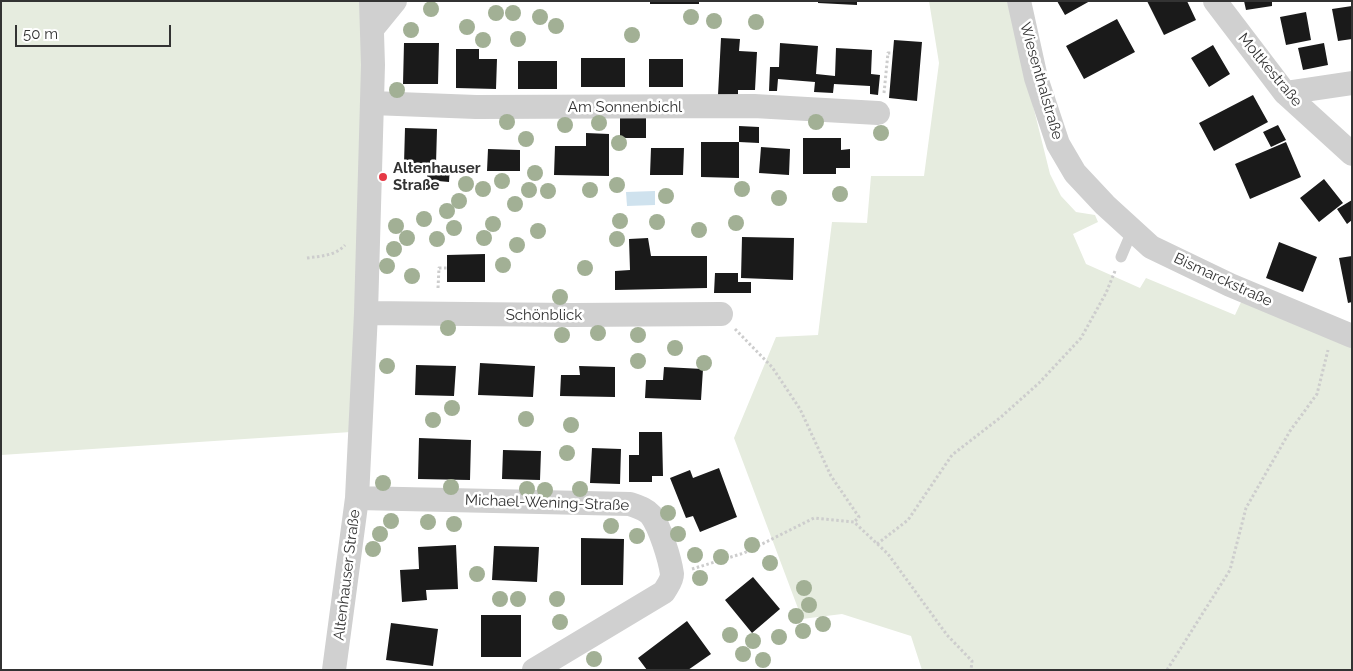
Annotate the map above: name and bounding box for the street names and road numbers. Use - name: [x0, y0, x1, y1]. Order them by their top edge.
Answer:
- street label: Wiesenthalstraße: [1016, 20, 1066, 142]
- street label: Moltkestraße: [1234, 30, 1306, 110]
- street label: Am Sonnenbichl: [568, 98, 682, 116]
- street label: Bismarckstraße: [1171, 249, 1275, 311]
- street label: Schönblick: [506, 306, 582, 324]
- street label: Michael-Wening-Straße: [465, 491, 629, 515]
- street label: Altenhauser Straße: [330, 508, 364, 642]

